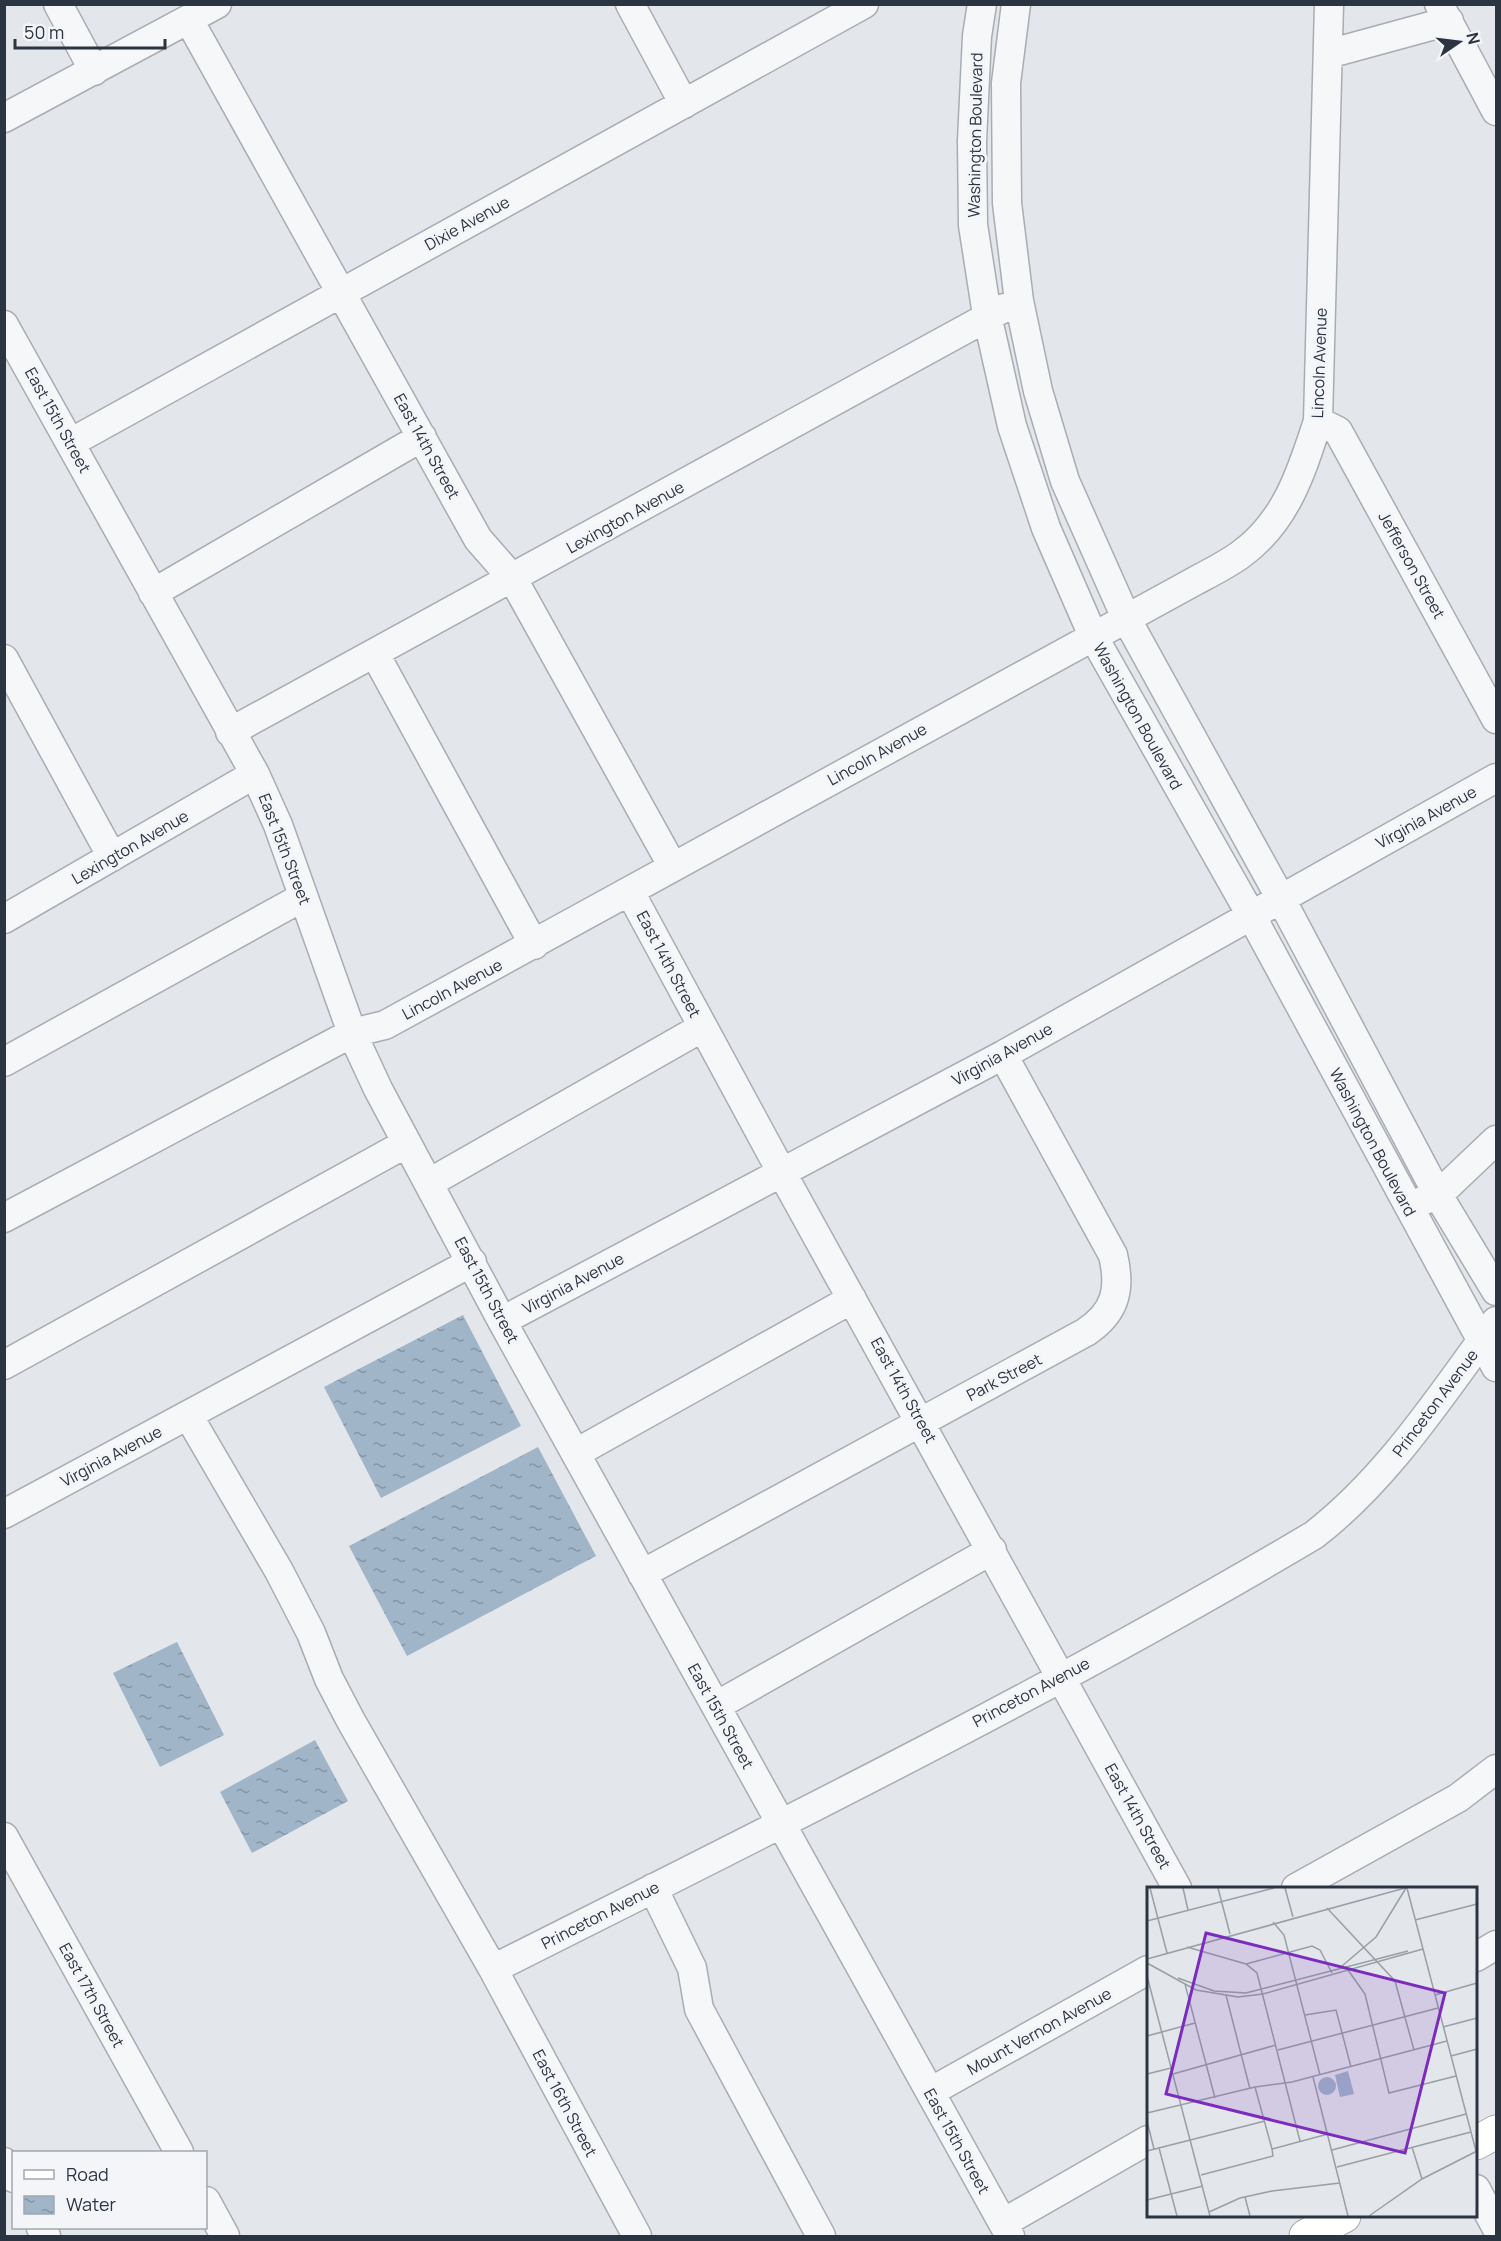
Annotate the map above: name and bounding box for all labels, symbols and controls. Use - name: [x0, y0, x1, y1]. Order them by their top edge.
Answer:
- scale bar: [15, 12, 165, 50]
- north arrow: [1429, 12, 1489, 72]
- text: 50 m: [24, 20, 64, 44]
- text: N: [1461, 30, 1486, 47]
- street label: Washington Boulevard: [963, 52, 987, 218]
- street label: Dixie Avenue: [421, 191, 513, 255]
- street label: Lincoln Avenue: [1306, 307, 1332, 419]
- street label: East 15th Street: [20, 363, 96, 477]
- street label: East 14th Street: [389, 389, 465, 503]
- street label: Lexington Avenue: [562, 476, 688, 558]
- street label: Jefferson Street: [1373, 507, 1451, 623]
- street label: Washington Boulevard: [1088, 638, 1188, 794]
- street label: Lincoln Avenue: [823, 718, 931, 790]
- street label: Virginia Avenue: [1372, 780, 1480, 854]
- street label: East 15th Street: [254, 790, 316, 908]
- street label: Lexington Avenue: [68, 805, 192, 889]
- street label: East 14th Street: [632, 907, 706, 1021]
- street label: Lincoln Avenue: [398, 953, 506, 1025]
- street label: Virginia Avenue: [948, 1017, 1056, 1091]
- street label: Washington Boulevard: [1325, 1064, 1421, 1220]
- street label: East 15th Street: [450, 1233, 524, 1347]
- street label: Virginia Avenue: [518, 1247, 628, 1319]
- street label: East 14th Street: [866, 1333, 942, 1447]
- street label: Princeton Avenue: [1387, 1345, 1483, 1461]
- street label: Park Street: [963, 1348, 1045, 1406]
- street label: Virginia Avenue: [56, 1420, 166, 1492]
- street label: Princeton Avenue: [969, 1652, 1093, 1732]
- street label: East 15th Street: [683, 1659, 759, 1773]
- street label: East 14th Street: [1100, 1759, 1176, 1873]
- street label: Princeton Avenue: [537, 1876, 663, 1954]
- inset map: [1147, 1887, 1477, 2217]
- street label: East 17th Street: [54, 1939, 130, 2051]
- street label: Mount Vernon Avenue: [963, 1982, 1115, 2080]
- street label: East 16th Street: [528, 2046, 602, 2160]
- street label: East 15th Street: [919, 2084, 995, 2198]
- legend: [12, 2151, 207, 2229]
- text: Road: [66, 2162, 109, 2186]
- text: Water: [66, 2192, 116, 2216]

